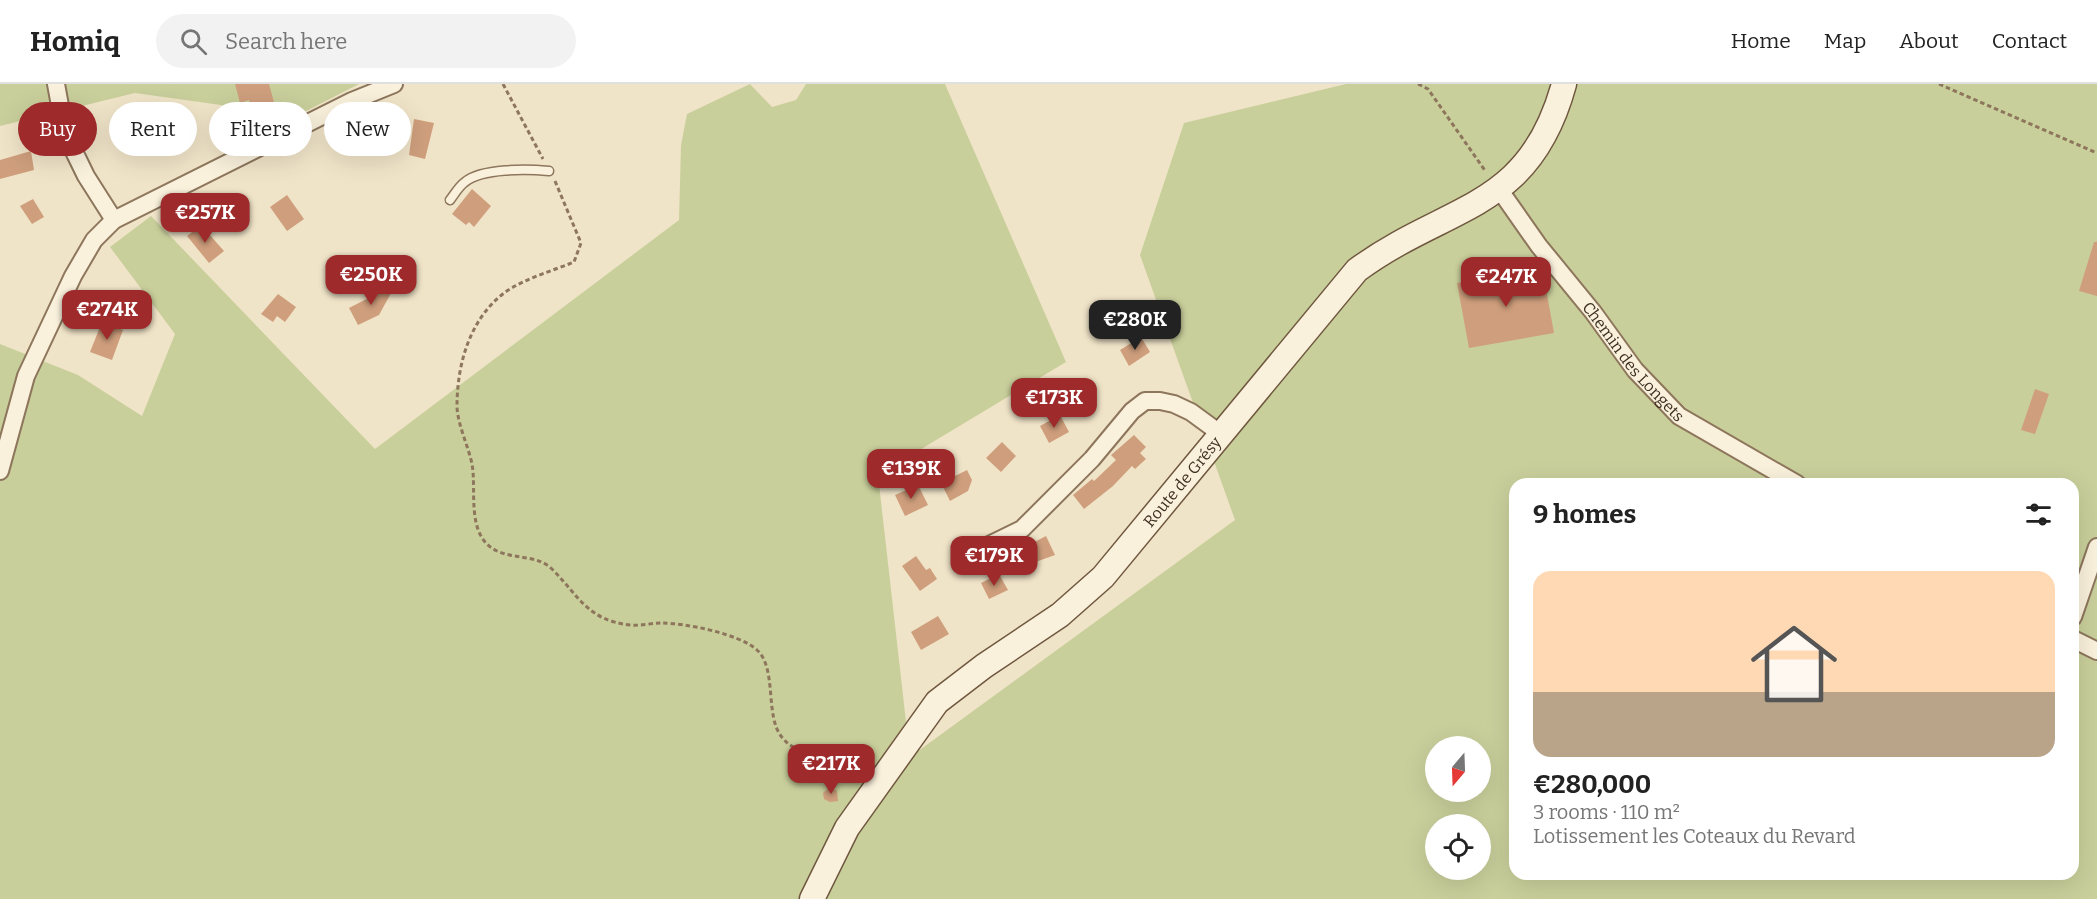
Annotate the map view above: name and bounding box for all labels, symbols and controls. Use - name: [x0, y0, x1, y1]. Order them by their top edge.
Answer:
- search box: [156, 14, 576, 68]
- text: Homiq: [30, 25, 120, 58]
- icon: search: [177, 25, 210, 58]
- text: Search here: [225, 28, 347, 55]
- text: Home: [1731, 28, 1791, 54]
- text: Map: [1824, 28, 1866, 54]
- text: About: [1899, 28, 1959, 54]
- text: Contact: [1992, 28, 2067, 54]
- chip: Buy: [18, 102, 97, 156]
- chip: Rent: [109, 102, 197, 156]
- chip: Filters: [209, 102, 312, 156]
- chip: New: [324, 102, 411, 156]
- pin: €257K: [163, 193, 247, 244]
- text: €257K: [175, 200, 235, 224]
- pin: €250K: [329, 255, 413, 306]
- pin: €247K: [1464, 257, 1548, 308]
- text: €250K: [339, 262, 403, 286]
- text: €247K: [1475, 264, 1537, 288]
- pin: €274K: [65, 290, 149, 341]
- text: €274K: [76, 297, 138, 321]
- street label: Chemin des Longets: [1579, 298, 1688, 425]
- pin: €280K: [1093, 300, 1177, 351]
- text: €280K: [1103, 307, 1167, 331]
- pin: €173K: [1012, 378, 1096, 429]
- text: €173K: [1025, 385, 1083, 409]
- street label: Route de Grésy: [1139, 432, 1225, 531]
- pin: €139K: [869, 449, 953, 500]
- text: €139K: [881, 456, 941, 480]
- icon: filters: [2022, 498, 2055, 531]
- text: 9 homes: [1533, 499, 1636, 530]
- pin: €179K: [952, 536, 1036, 587]
- text: €179K: [964, 543, 1024, 567]
- icon: home: [1740, 610, 1848, 718]
- north arrow: [1425, 736, 1491, 802]
- map controls: [1425, 736, 1491, 880]
- pin: €217K: [789, 744, 873, 795]
- text: €217K: [802, 751, 860, 775]
- text: €280,000: [1533, 769, 1651, 800]
- text: 3 rooms · 110 m²: [1533, 800, 1680, 824]
- button: locate: [1425, 814, 1491, 880]
- text: Lotissement les Coteaux du Revard: [1533, 824, 1856, 848]

